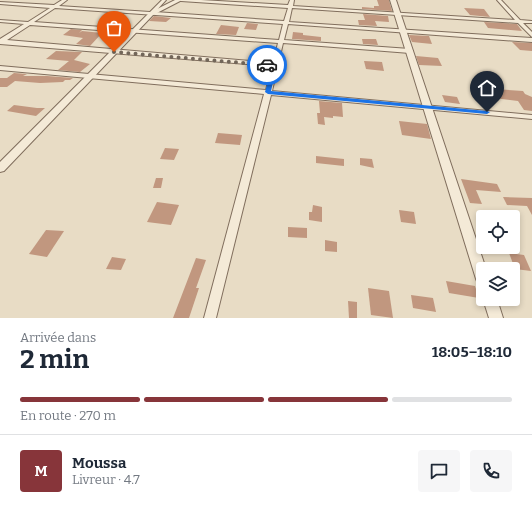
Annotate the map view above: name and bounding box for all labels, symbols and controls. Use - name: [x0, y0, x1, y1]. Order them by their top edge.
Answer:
- pin: [97, 11, 131, 52]
- icon: bag: [103, 17, 125, 39]
- courier: [247, 45, 287, 85]
- icon: car: [256, 54, 278, 76]
- pin: [470, 71, 504, 112]
- icon: home: [476, 77, 498, 99]
- map controls: [476, 210, 520, 306]
- button: locate: [476, 210, 520, 254]
- button: layers: [476, 262, 520, 306]
- text: Arrivée dans: [20, 330, 96, 345]
- text: 18:05–18:10: [432, 343, 512, 361]
- text: 2 min: [20, 344, 89, 375]
- text: En route · 270 m: [20, 408, 116, 423]
- button: chat: [418, 450, 460, 492]
- button: phone: [470, 450, 512, 492]
- text: Moussa: [72, 454, 126, 472]
- text: M: [34, 462, 48, 480]
- text: Livreur · 4.7: [72, 472, 140, 487]

